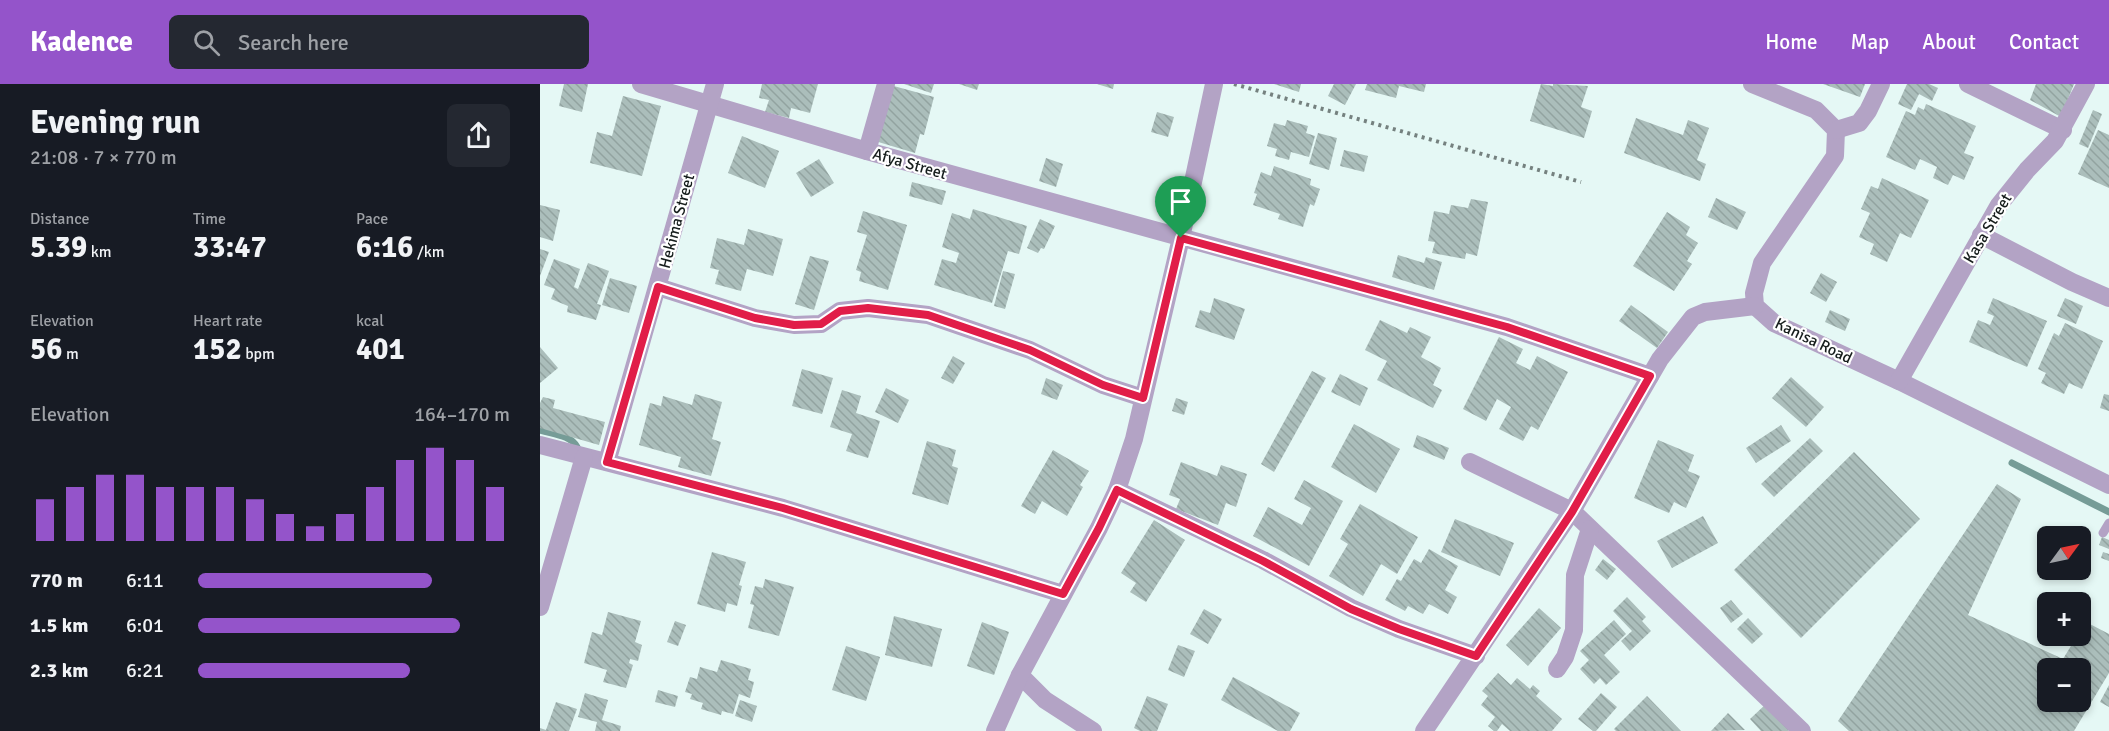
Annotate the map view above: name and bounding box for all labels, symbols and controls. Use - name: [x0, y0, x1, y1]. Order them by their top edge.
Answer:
- search box: [169, 15, 589, 69]
- text: Kadence: [30, 25, 133, 59]
- icon: search: [190, 26, 223, 59]
- text: Search here: [238, 29, 349, 56]
- text: Home: [1765, 29, 1818, 55]
- text: Map: [1851, 29, 1889, 55]
- text: About: [1922, 29, 1976, 55]
- text: Contact: [2009, 29, 2079, 55]
- text: Evening run: [30, 102, 200, 143]
- button: share: [447, 104, 510, 167]
- street label: Afya Street: [870, 144, 949, 184]
- text: 21:08 · 7 × 770 m: [30, 145, 177, 170]
- street label: Hekima Street: [655, 171, 699, 271]
- pin: [1155, 176, 1206, 238]
- icon: arrive: [1164, 185, 1197, 218]
- street label: Kasa Street: [1959, 190, 2017, 267]
- text: Distance: [30, 209, 90, 229]
- text: Time: [193, 209, 226, 229]
- text: Pace: [356, 209, 388, 229]
- text: 5.39: [30, 229, 87, 266]
- text: 33:47: [193, 229, 267, 266]
- text: 6:16: [356, 229, 413, 266]
- text: km: [87, 242, 112, 262]
- text: /km: [413, 242, 445, 262]
- text: Elevation: [30, 311, 94, 331]
- text: Heart rate: [193, 311, 262, 331]
- text: kcal: [356, 311, 384, 331]
- street label: Kanisa Road: [1772, 314, 1856, 368]
- text: 56: [30, 331, 62, 368]
- text: 152: [193, 331, 242, 368]
- text: 401: [356, 331, 405, 368]
- text: m: [62, 344, 79, 364]
- text: bpm: [242, 344, 275, 364]
- text: Elevation: [30, 402, 110, 427]
- text: 164–170 m: [414, 402, 510, 427]
- north arrow: [2037, 526, 2091, 580]
- map controls: [2037, 526, 2091, 712]
- text: 770 m: [30, 568, 83, 593]
- text: 6:11: [126, 568, 164, 593]
- button: +: [2037, 592, 2091, 646]
- text: 1.5 km: [30, 613, 88, 638]
- text: 6:01: [126, 613, 164, 638]
- text: 2.3 km: [30, 658, 88, 683]
- text: 6:21: [126, 658, 164, 683]
- button: −: [2037, 658, 2091, 712]

